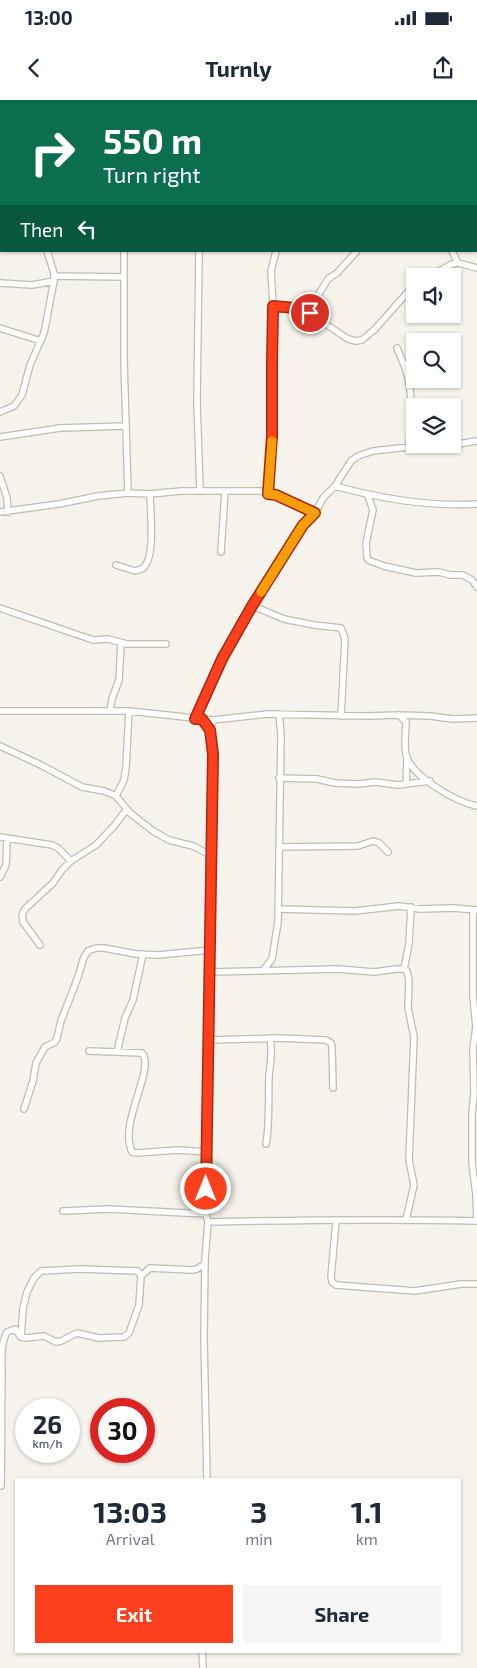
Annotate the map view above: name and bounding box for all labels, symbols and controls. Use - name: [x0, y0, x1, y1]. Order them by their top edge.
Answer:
- text: 13:00: [25, 6, 73, 29]
- icon: back: [20, 54, 48, 82]
- icon: share: [429, 54, 457, 82]
- text: Turnly: [205, 55, 272, 81]
- text: 550 m: [103, 119, 202, 161]
- icon: right: [20, 120, 85, 185]
- text: Turn right: [103, 161, 201, 187]
- icon: left: [73, 215, 101, 243]
- text: Then: [20, 218, 63, 241]
- map controls: [406, 268, 461, 453]
- button: sound: [406, 268, 461, 323]
- pin: [289, 292, 331, 334]
- icon: arrive: [296, 299, 324, 327]
- button: search: [406, 333, 461, 388]
- button: layers: [406, 398, 461, 453]
- position arrow: [179, 1162, 231, 1214]
- speed limit sign: 30: [90, 1398, 155, 1463]
- text: 26: [33, 1409, 62, 1439]
- text: km/h: [33, 1436, 62, 1450]
- text: 13:03: [93, 1493, 167, 1529]
- text: 3: [250, 1493, 267, 1529]
- text: 1.1: [351, 1493, 383, 1529]
- text: Arrival: [106, 1529, 154, 1548]
- text: min: [245, 1529, 272, 1548]
- text: km: [356, 1529, 378, 1548]
- button: Exit: [35, 1585, 233, 1643]
- button: Share: [243, 1585, 441, 1643]

